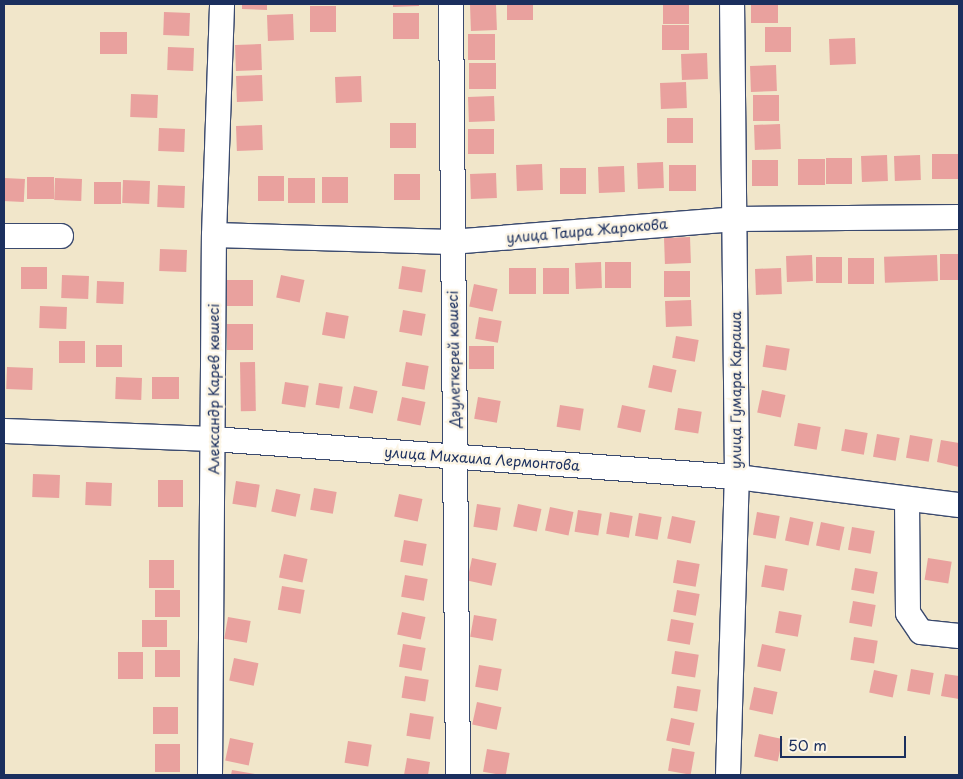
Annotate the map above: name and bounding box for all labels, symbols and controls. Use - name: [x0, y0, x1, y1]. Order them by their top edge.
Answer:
- street label: улица Таира Жарокова: [504, 215, 670, 247]
- street label: Дәулеткерей көшесі: [444, 290, 464, 428]
- street label: Александр Карев көшесі: [206, 303, 222, 475]
- street label: улица Гумара Караша: [728, 311, 744, 469]
- street label: улица Михаила Лермонтова: [383, 444, 581, 474]
- scale bar: [783, 726, 909, 758]
- text: 50 m: [788, 733, 827, 756]

